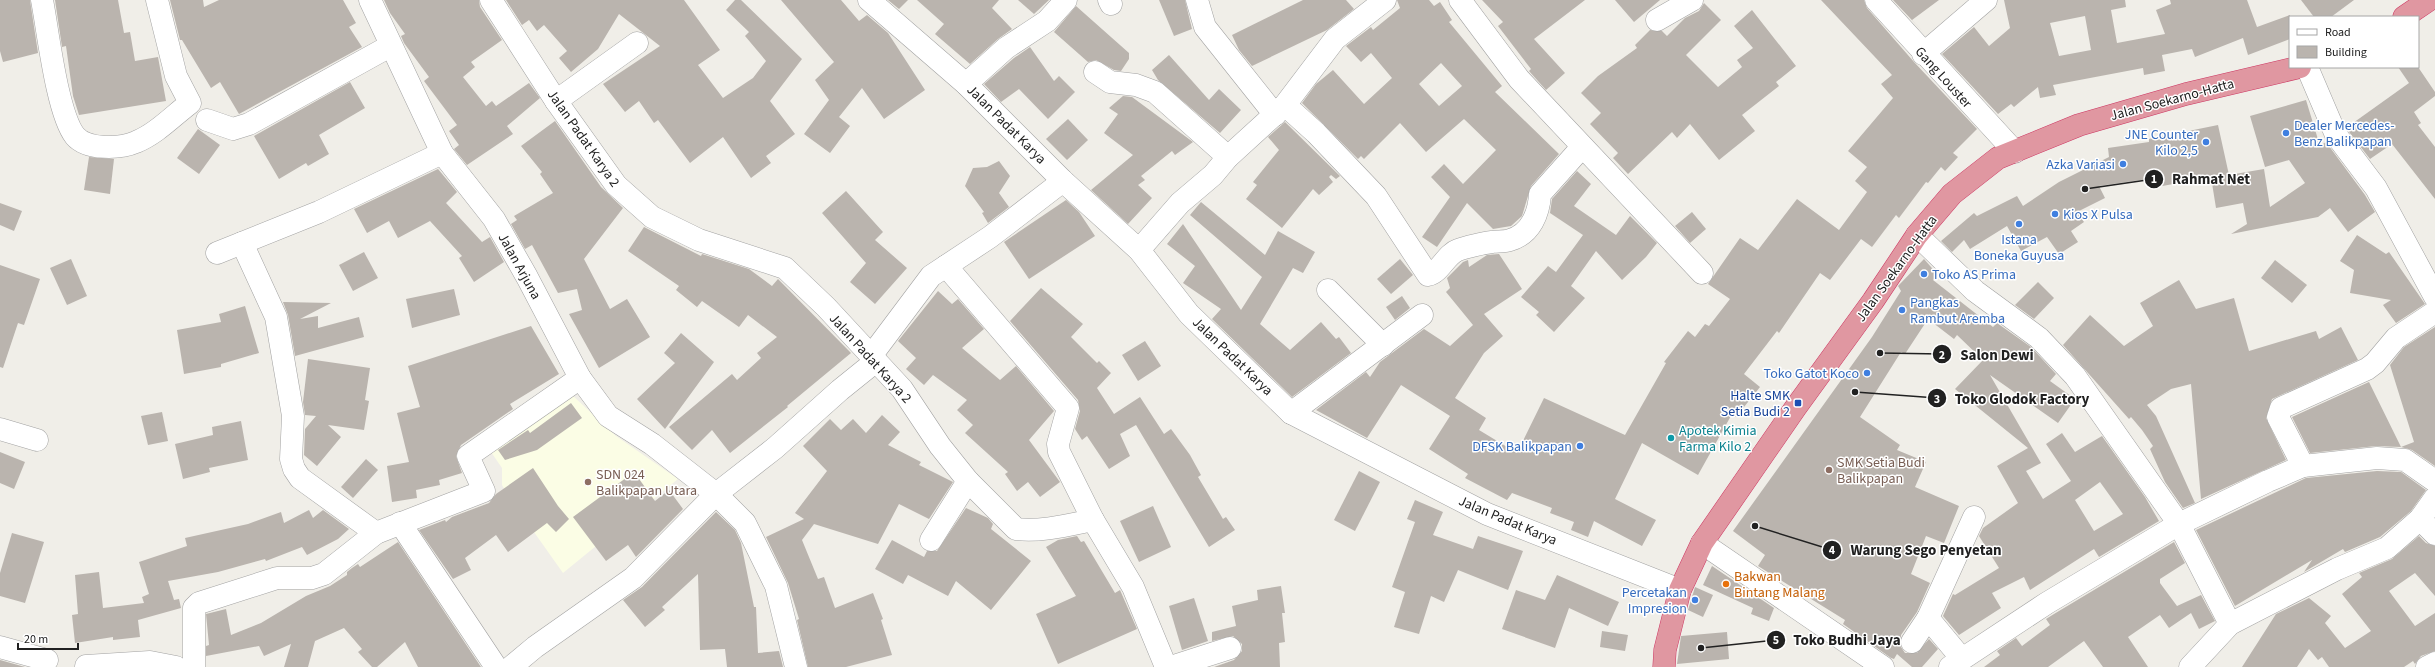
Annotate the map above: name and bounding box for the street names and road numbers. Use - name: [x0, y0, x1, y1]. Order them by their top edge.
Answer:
- street label: Gang Louster: [1910, 42, 1977, 113]
- street label: Jalan Soekarno-Hatta: [2108, 74, 2236, 126]
- street label: Jalan Padat Karya: [962, 80, 1051, 169]
- street label: Jalan Padat Karya 2: [542, 86, 624, 191]
- street label: Jalan Soekarno-Hatta: [1851, 211, 1942, 326]
- street label: Jalan Arjuna: [493, 230, 546, 303]
- street label: Jalan Padat Karya 2: [824, 309, 916, 408]
- street label: Jalan Padat Karya: [1188, 313, 1277, 400]
- street label: Jalan Padat Karya: [1455, 491, 1560, 551]

